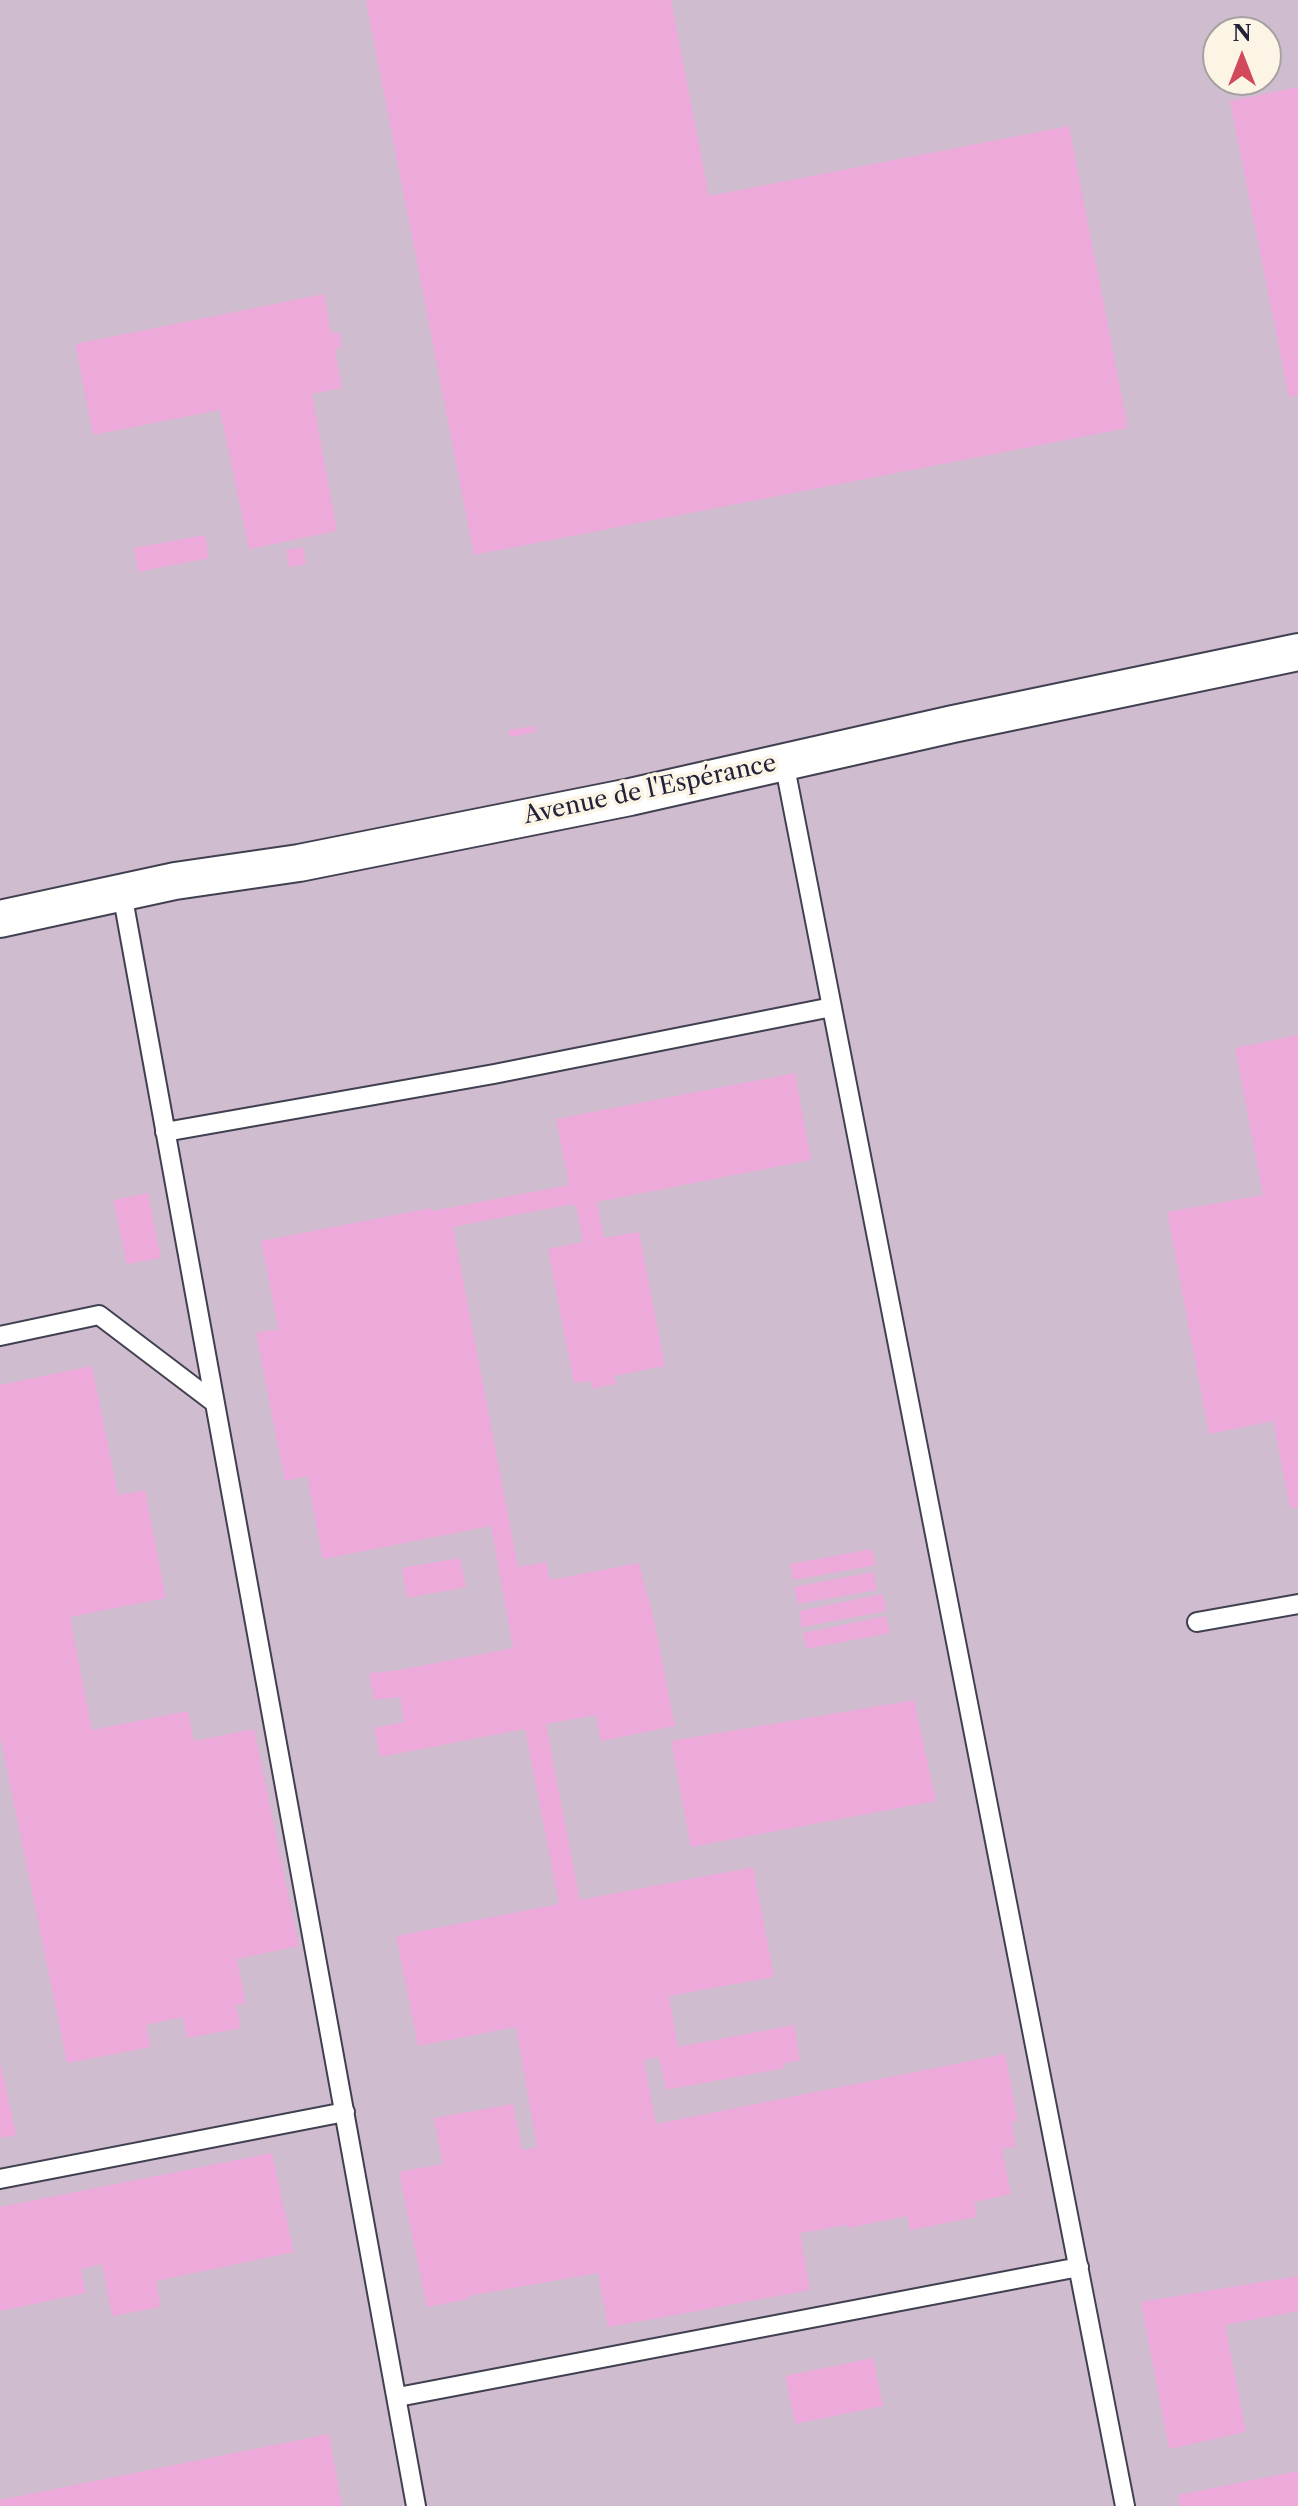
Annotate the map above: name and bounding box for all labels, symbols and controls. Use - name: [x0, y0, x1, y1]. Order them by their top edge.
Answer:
- north arrow: [1202, 16, 1282, 96]
- text: N: [1232, 20, 1252, 47]
- street label: Avenue de l'Espérance: [521, 749, 779, 831]

